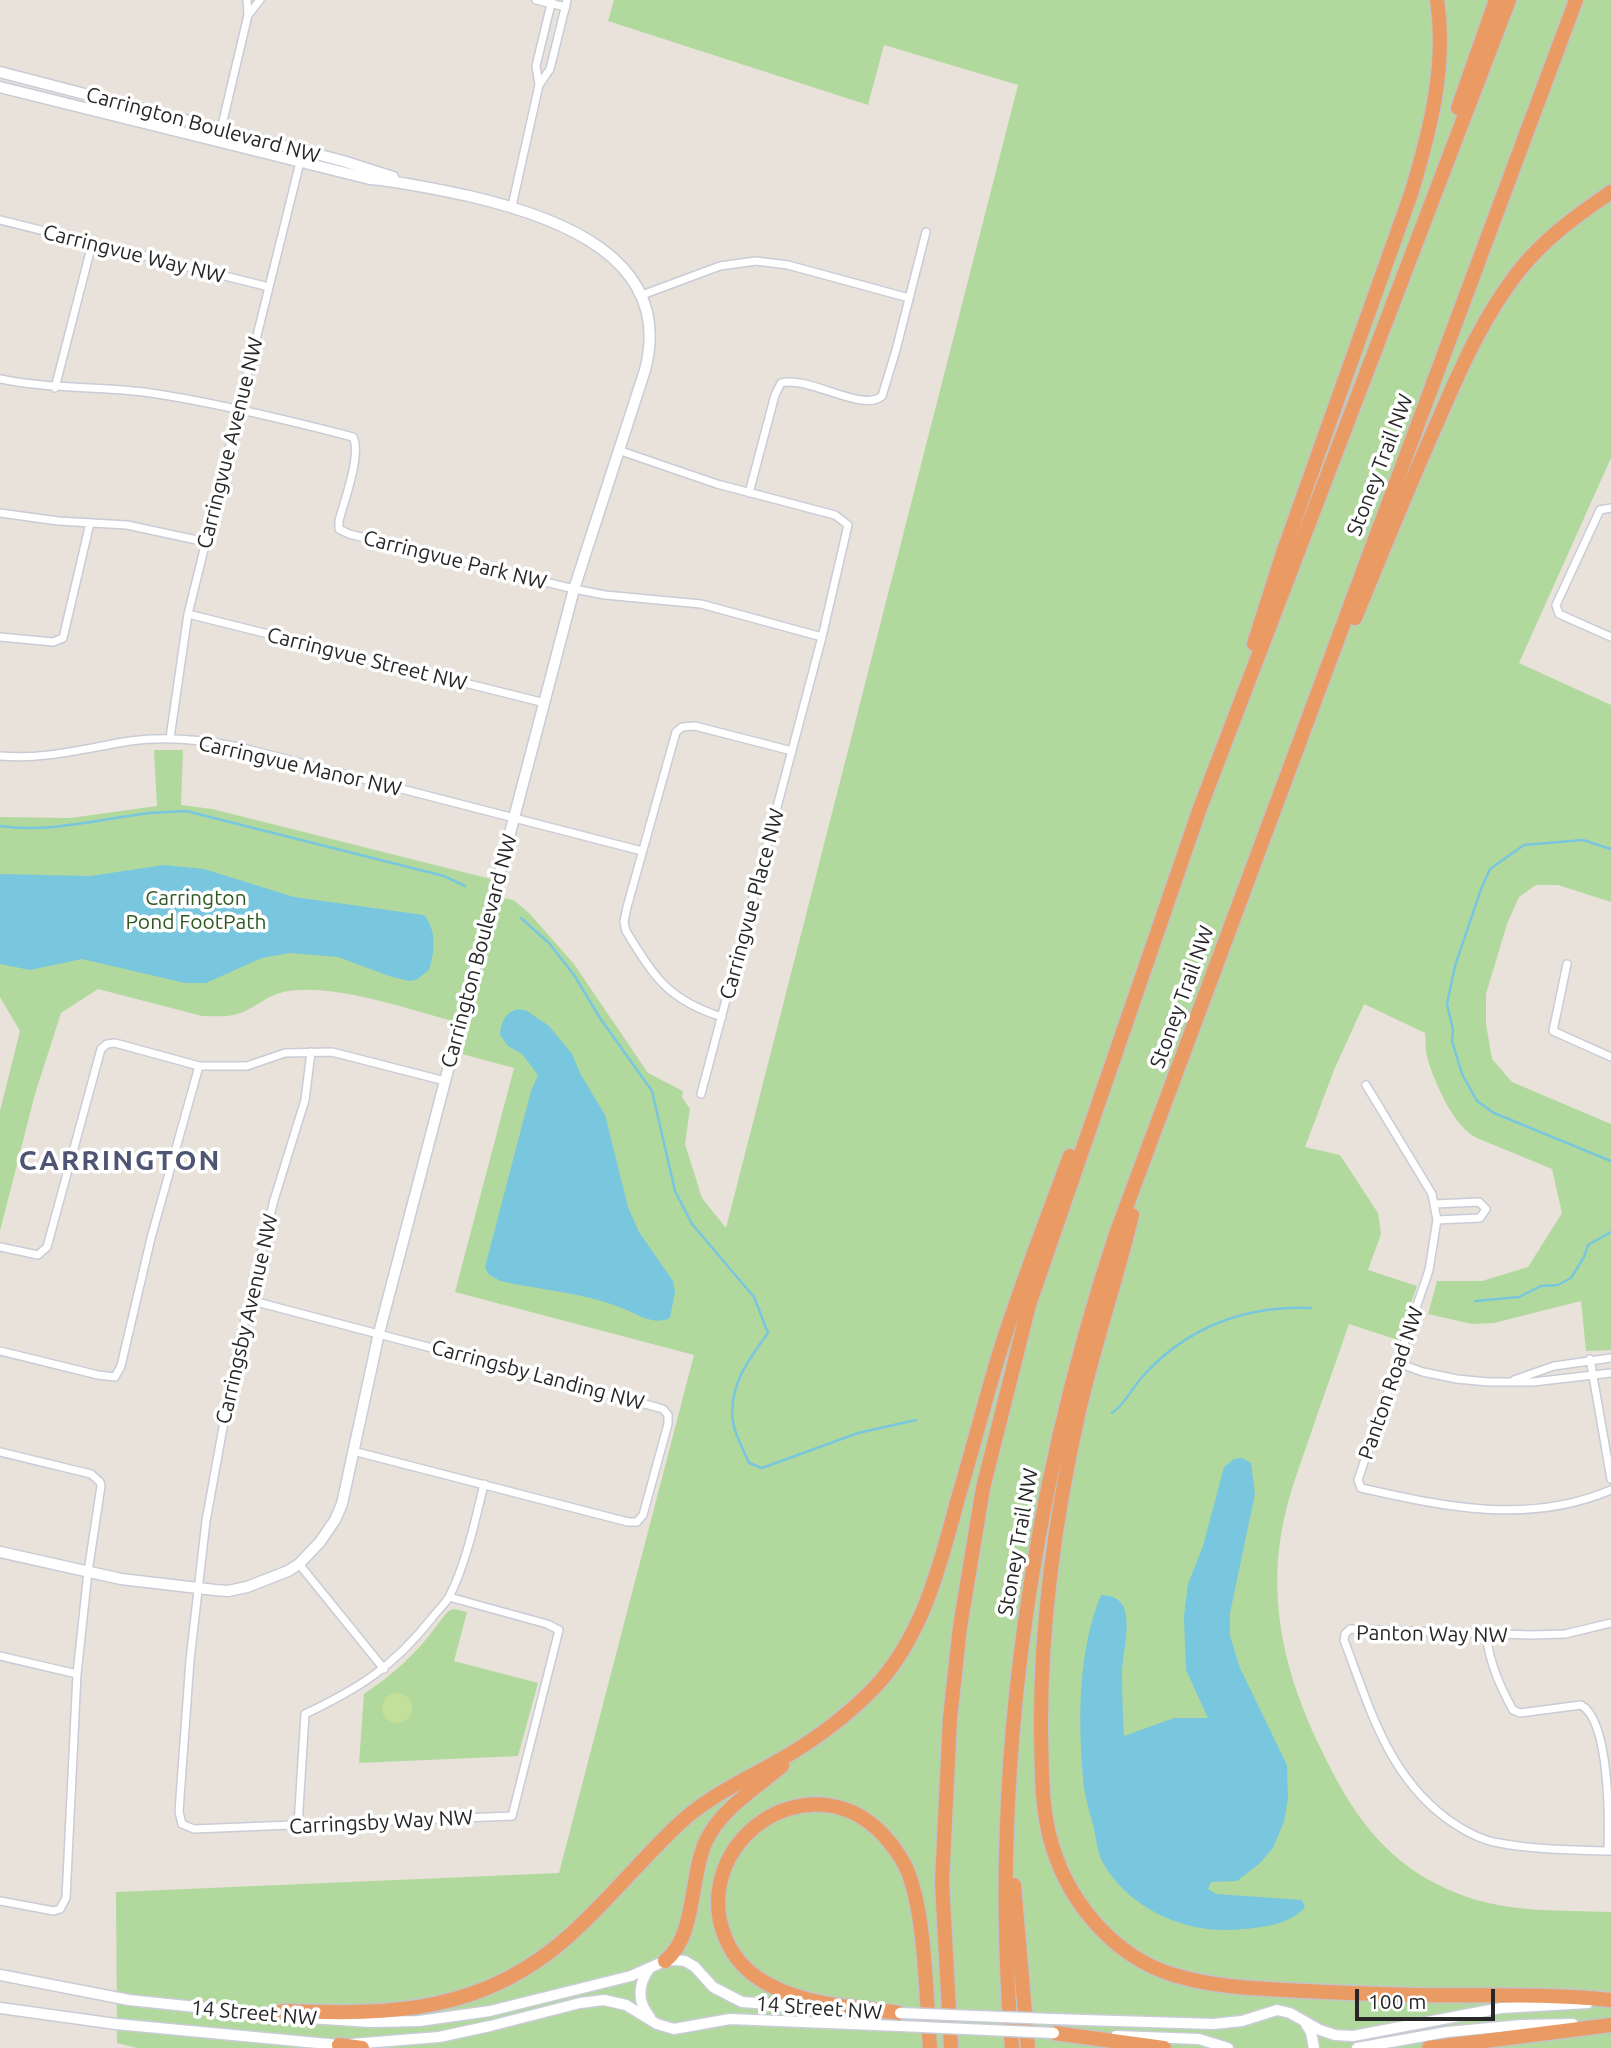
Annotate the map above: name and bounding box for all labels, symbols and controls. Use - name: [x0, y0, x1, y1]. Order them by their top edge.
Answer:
- street label: Carrington Boulevard NW: [83, 82, 323, 168]
- street label: Carringvue Way NW: [40, 219, 228, 289]
- street label: Carringvue Avenue NW: [191, 335, 269, 551]
- street label: Stoney Trail NW: [1341, 391, 1419, 539]
- street label: Carringvue Park NW: [361, 525, 549, 595]
- street label: Carringvue Street NW: [264, 622, 470, 696]
- street label: Carringvue Manor NW: [196, 730, 404, 802]
- street label: Carringvue Place NW: [714, 806, 790, 1002]
- street label: Carrington Boulevard NW: [436, 831, 522, 1071]
- park label: Carrington Pond FootPath: [126, 885, 266, 935]
- street label: Stoney Trail NW: [1145, 922, 1219, 1072]
- district label: CARRINGTON: [20, 1144, 220, 1178]
- street label: Carringsby Avenue NW: [211, 1211, 283, 1427]
- street label: Panton Road NW: [1353, 1303, 1429, 1463]
- street label: Carringsby Landing NW: [429, 1334, 647, 1416]
- street label: Stoney Trail NW: [993, 1466, 1043, 1618]
- street label: Panton Way NW: [1356, 1620, 1508, 1648]
- street label: Carringsby Way NW: [288, 1805, 474, 1839]
- scale bar: [1359, 1974, 1499, 2018]
- text: 100 m: [1368, 1989, 1426, 2013]
- street label: 14 Street NW: [755, 1991, 883, 2025]
- street label: 14 Street NW: [190, 1995, 318, 2031]

